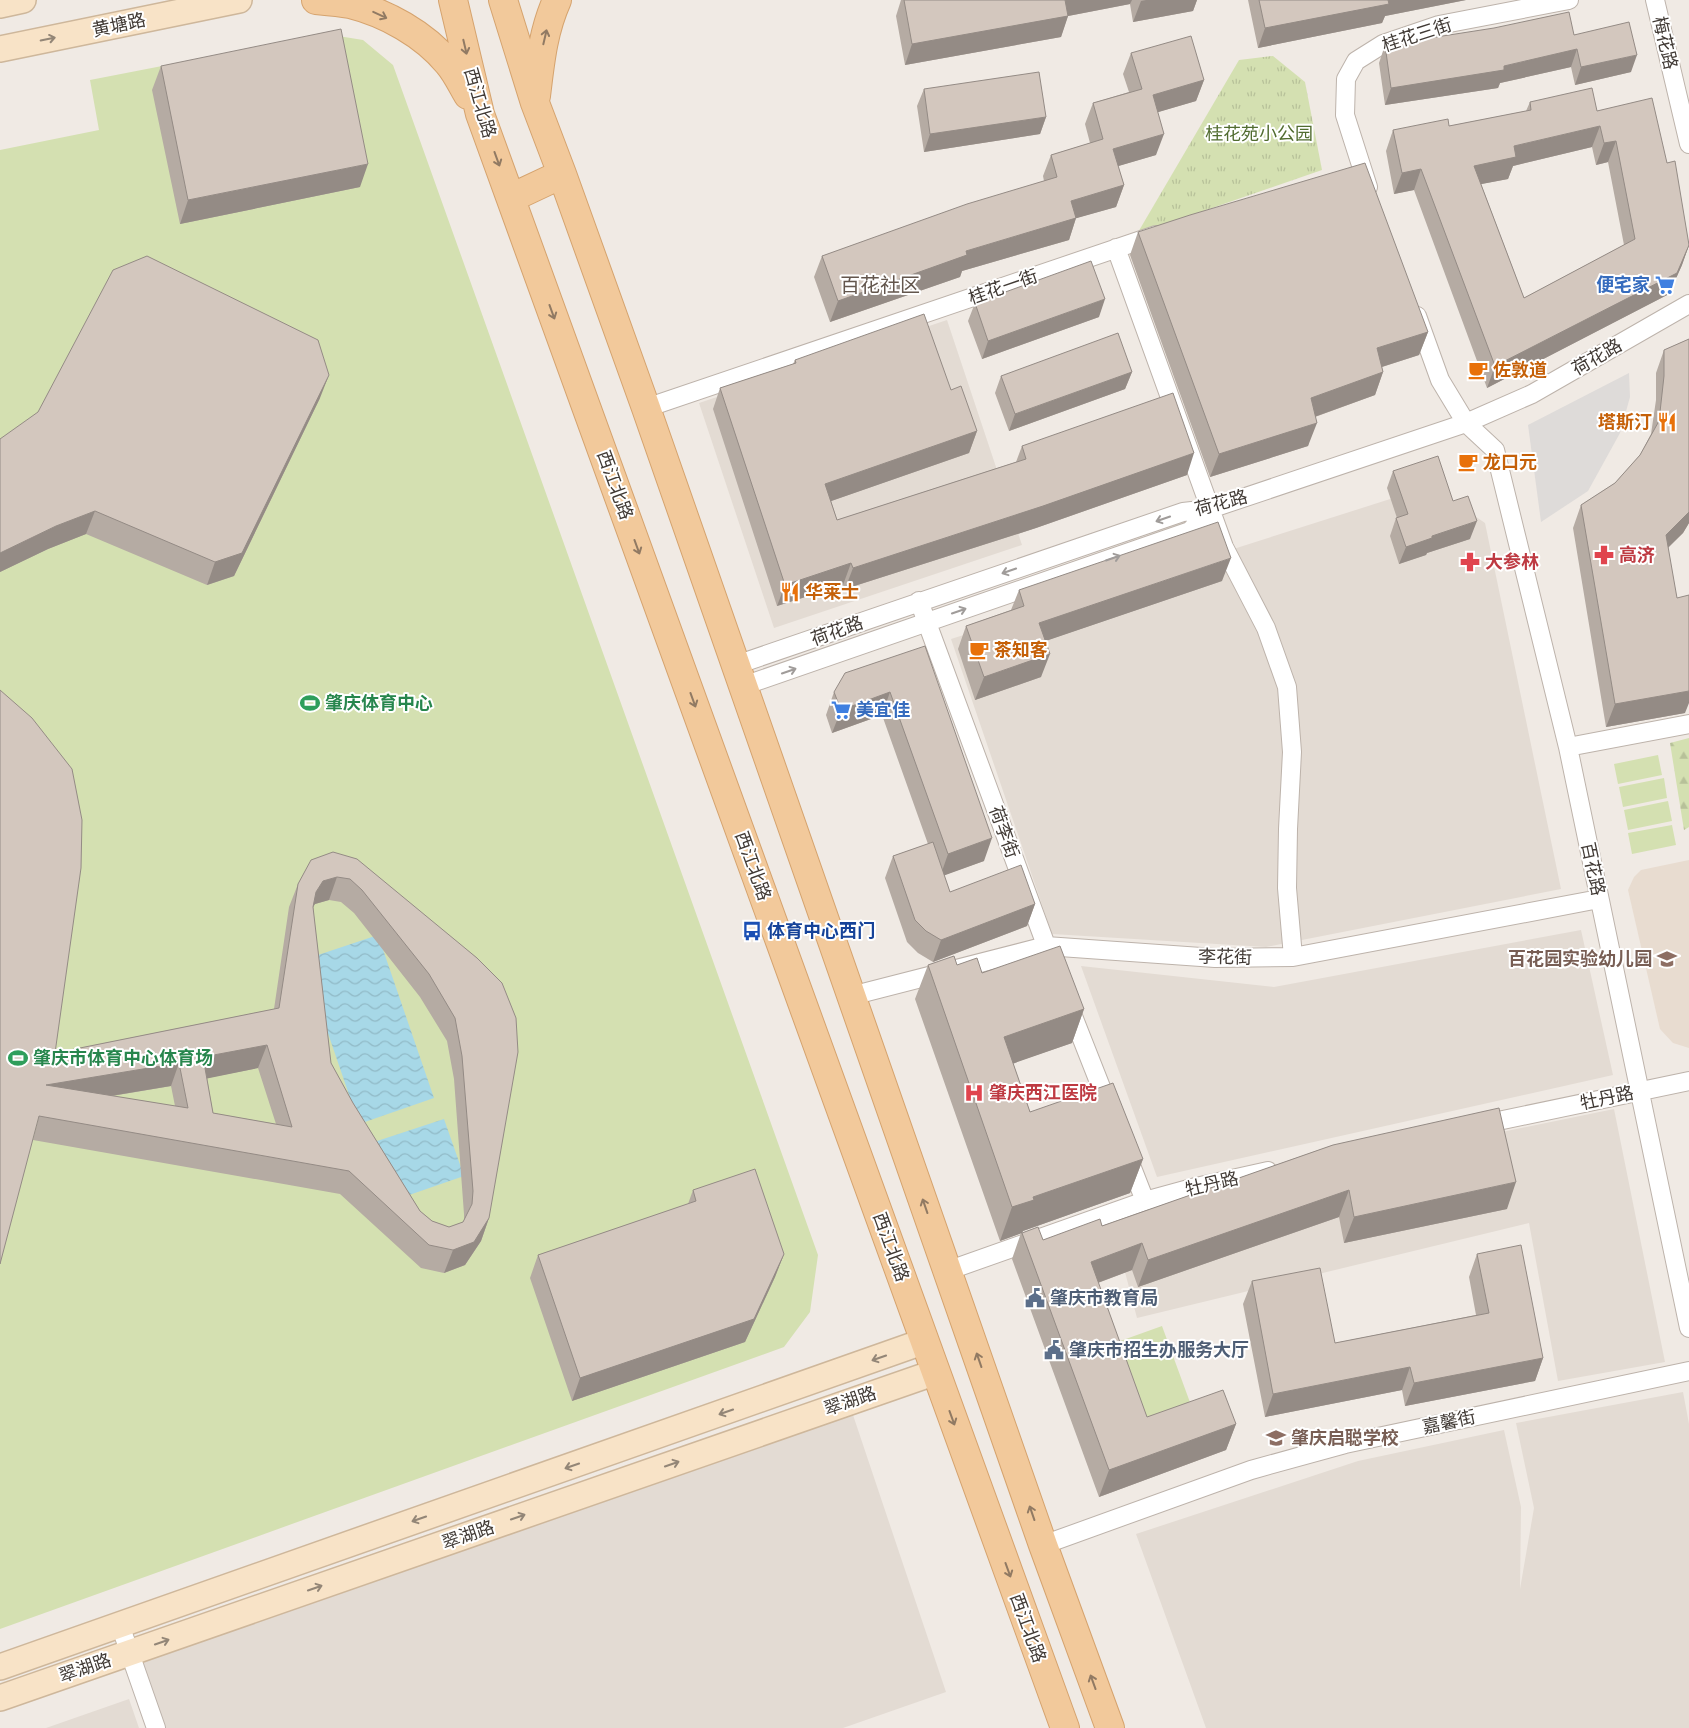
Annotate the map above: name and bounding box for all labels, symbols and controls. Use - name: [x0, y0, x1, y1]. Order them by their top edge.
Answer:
- street label: 黄塘路: [90, 7, 148, 43]
- one-way arrow: [372, 10, 387, 20]
- street label: 桂花三街: [1379, 12, 1455, 58]
- street label: 梅花路: [1646, 14, 1684, 72]
- one-way arrow: [541, 30, 550, 46]
- one-way arrow: [39, 34, 55, 44]
- one-way arrow: [460, 39, 470, 55]
- street label: 西江北路: [458, 65, 502, 141]
- park label: 桂花苑小公园: [1205, 121, 1313, 147]
- one-way arrow: [493, 151, 502, 167]
- street label: 桂花一街: [965, 263, 1041, 311]
- district label: 百花社区: [840, 271, 920, 300]
- place label: 便宅家: [1596, 272, 1650, 298]
- supermarket icon: 便宅家: [1654, 274, 1676, 296]
- one-way arrow: [548, 304, 557, 319]
- street label: 荷花路: [1567, 332, 1627, 382]
- place label: 佐敦道: [1493, 357, 1547, 383]
- cafe icon: 佐敦道: [1467, 359, 1489, 381]
- place label: 塔斯汀: [1598, 409, 1652, 435]
- restaurant icon: 塔斯汀: [1656, 411, 1678, 433]
- street label: 西江北路: [590, 447, 640, 523]
- place label: 龙口元: [1483, 449, 1537, 475]
- cafe icon: 龙口元: [1457, 451, 1479, 473]
- street label: 荷花路: [1192, 483, 1250, 523]
- one-way arrow: [1156, 515, 1171, 524]
- one-way arrow: [633, 539, 642, 554]
- place label: 高济: [1619, 542, 1655, 568]
- pharmacy icon: 高济: [1593, 544, 1615, 566]
- place label: 大参林: [1485, 549, 1539, 575]
- pharmacy icon: 大参林: [1459, 551, 1481, 573]
- one-way arrow: [1105, 553, 1120, 562]
- one-way arrow: [1002, 567, 1017, 576]
- place label: 华莱士: [805, 579, 859, 605]
- restaurant icon: 华莱士: [779, 581, 801, 603]
- one-way arrow: [951, 606, 967, 615]
- street label: 荷花路: [807, 610, 867, 652]
- place label: 茶知客: [994, 637, 1048, 663]
- cafe icon: 茶知客: [968, 639, 990, 661]
- one-way arrow: [781, 665, 797, 675]
- place label: 肇庆体育中心: [325, 690, 433, 716]
- sports icon: 肇庆体育中心: [299, 692, 321, 714]
- one-way arrow: [689, 692, 698, 707]
- place label: 美宜佳: [856, 697, 910, 723]
- supermarket icon: 美宜佳: [830, 699, 852, 721]
- street label: 荷李街: [983, 802, 1025, 862]
- street label: 西江北路: [728, 828, 778, 904]
- street label: 百花路: [1575, 840, 1611, 898]
- place label: 体育中心西门: [767, 918, 875, 944]
- bus stop icon: 体育中心西门: [741, 920, 763, 942]
- street label: 李花街: [1198, 944, 1252, 970]
- place label: 百花园实验幼儿园: [1508, 946, 1652, 972]
- school or university icon: 百花园实验幼儿园: [1656, 948, 1678, 970]
- place label: 肇庆市体育中心体育场: [33, 1045, 213, 1071]
- sports icon: 肇庆市体育中心体育场: [7, 1047, 29, 1069]
- place label: 肇庆西江医院: [989, 1080, 1097, 1106]
- street label: 牡丹路: [1578, 1080, 1636, 1116]
- hospital icon: 肇庆西江医院: [963, 1082, 985, 1104]
- street label: 牡丹路: [1183, 1165, 1241, 1203]
- one-way arrow: [920, 1199, 929, 1214]
- street label: 西江北路: [866, 1209, 916, 1285]
- place label: 肇庆市教育局: [1050, 1285, 1158, 1311]
- public building icon: 肇庆市教育局: [1024, 1287, 1046, 1309]
- place label: 肇庆市招生办服务大厅: [1069, 1337, 1249, 1363]
- public building icon: 肇庆市招生办服务大厅: [1043, 1339, 1065, 1361]
- one-way arrow: [973, 1352, 983, 1368]
- one-way arrow: [871, 1353, 887, 1363]
- street label: 翠湖路: [820, 1380, 880, 1422]
- street label: 嘉馨街: [1420, 1404, 1478, 1440]
- one-way arrow: [718, 1407, 734, 1417]
- one-way arrow: [948, 1409, 957, 1425]
- place label: 肇庆启聪学校: [1291, 1425, 1399, 1451]
- school or university icon: 肇庆启聪学校: [1265, 1427, 1287, 1449]
- one-way arrow: [663, 1458, 679, 1468]
- one-way arrow: [565, 1461, 581, 1471]
- one-way arrow: [1027, 1506, 1036, 1521]
- one-way arrow: [510, 1512, 525, 1521]
- street label: 翠湖路: [438, 1514, 498, 1556]
- one-way arrow: [411, 1515, 427, 1525]
- one-way arrow: [1004, 1562, 1013, 1578]
- one-way arrow: [307, 1583, 322, 1592]
- street label: 西江北路: [1003, 1590, 1053, 1666]
- one-way arrow: [153, 1636, 169, 1646]
- street label: 翠湖路: [55, 1647, 115, 1689]
- one-way arrow: [1088, 1675, 1097, 1690]

